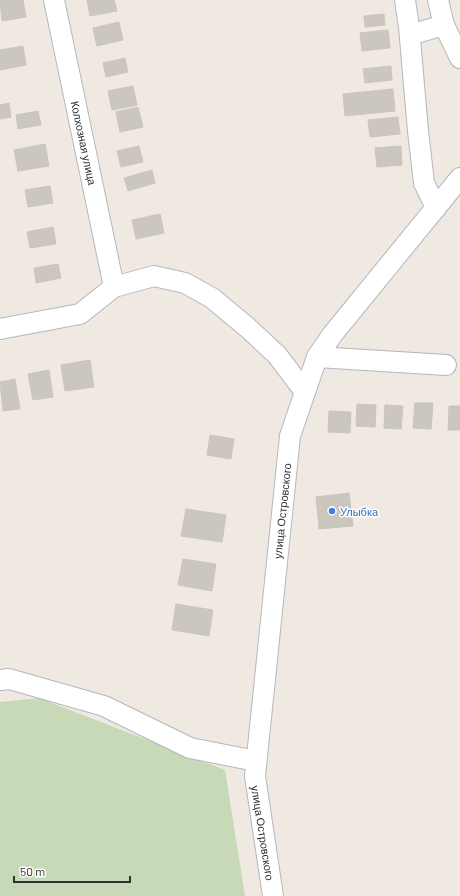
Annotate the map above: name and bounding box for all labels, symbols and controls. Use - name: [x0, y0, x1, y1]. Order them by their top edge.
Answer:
- street label: Колхозная улица: [69, 100, 99, 187]
- street label: улица Островского: [271, 463, 293, 559]
- place label: Улыбка: [340, 505, 379, 518]
- marker: Улыбка: [327, 506, 337, 516]
- street label: улица Островского: [249, 785, 277, 881]
- scale bar: [14, 858, 130, 884]
- text: 50 m: [20, 864, 45, 878]

